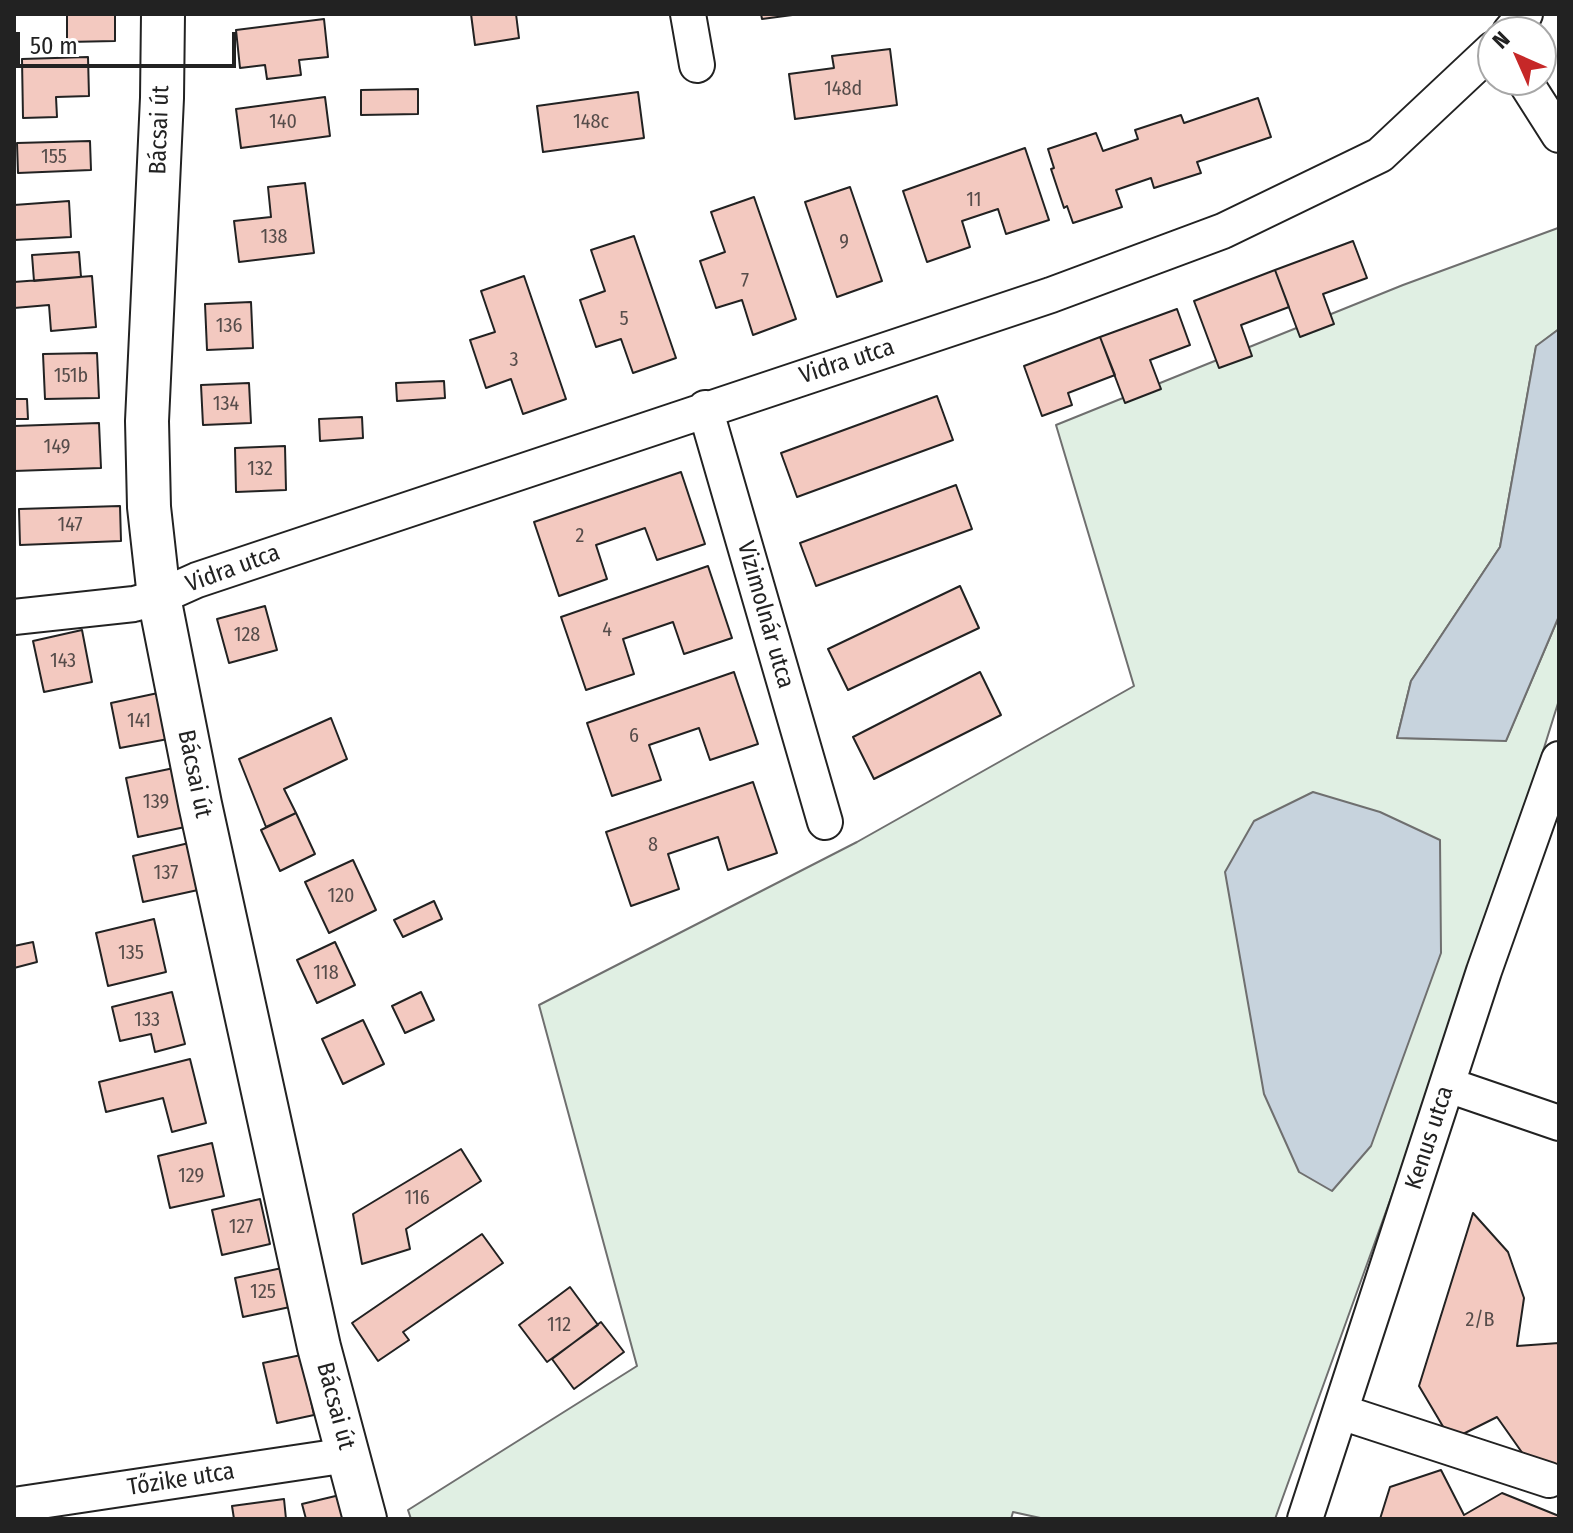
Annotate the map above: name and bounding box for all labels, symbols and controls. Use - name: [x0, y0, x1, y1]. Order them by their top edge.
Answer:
- scale bar: [20, 16, 240, 66]
- north arrow: [1477, 16, 1557, 96]
- text: N: [1487, 26, 1515, 54]
- text: 50 m: [30, 32, 78, 60]
- house number: 148d: [824, 77, 862, 101]
- street label: Bácsai út: [144, 85, 176, 175]
- house number: 140: [269, 110, 297, 134]
- house number: 148c: [573, 110, 609, 134]
- house number: 155: [41, 145, 67, 169]
- house number: 11: [966, 188, 982, 212]
- house number: 138: [261, 225, 287, 249]
- house number: 9: [839, 230, 849, 254]
- house number: 7: [741, 269, 749, 293]
- house number: 5: [619, 307, 629, 331]
- house number: 136: [216, 314, 242, 338]
- street label: Vidra utca: [796, 333, 898, 391]
- house number: 3: [509, 348, 519, 372]
- house number: 151b: [54, 364, 88, 388]
- house number: 134: [213, 392, 239, 416]
- house number: 149: [44, 435, 70, 459]
- house number: 132: [247, 457, 273, 481]
- house number: 147: [57, 513, 83, 537]
- house number: 2: [576, 524, 584, 548]
- street label: Vizimolnár utca: [730, 538, 800, 692]
- street label: Vidra utca: [182, 539, 284, 599]
- house number: 4: [602, 618, 612, 642]
- house number: 128: [234, 623, 260, 647]
- house number: 143: [50, 649, 76, 673]
- house number: 141: [127, 709, 151, 733]
- house number: 6: [629, 724, 639, 748]
- street label: Bácsai út: [171, 727, 217, 821]
- house number: 139: [143, 790, 169, 814]
- house number: 8: [648, 833, 658, 857]
- house number: 137: [154, 861, 178, 885]
- house number: 120: [327, 884, 355, 908]
- house number: 135: [118, 941, 144, 965]
- house number: 118: [313, 961, 339, 985]
- house number: 133: [134, 1008, 160, 1032]
- street label: Kenus utca: [1400, 1083, 1460, 1193]
- house number: 129: [178, 1164, 204, 1188]
- house number: 116: [404, 1186, 430, 1210]
- house number: 127: [229, 1215, 253, 1239]
- house number: 125: [250, 1280, 276, 1304]
- house number: 2/B: [1465, 1308, 1495, 1332]
- house number: 112: [547, 1313, 571, 1337]
- street label: Bácsai út: [310, 1359, 360, 1453]
- street label: Tőzike utca: [125, 1457, 237, 1503]

